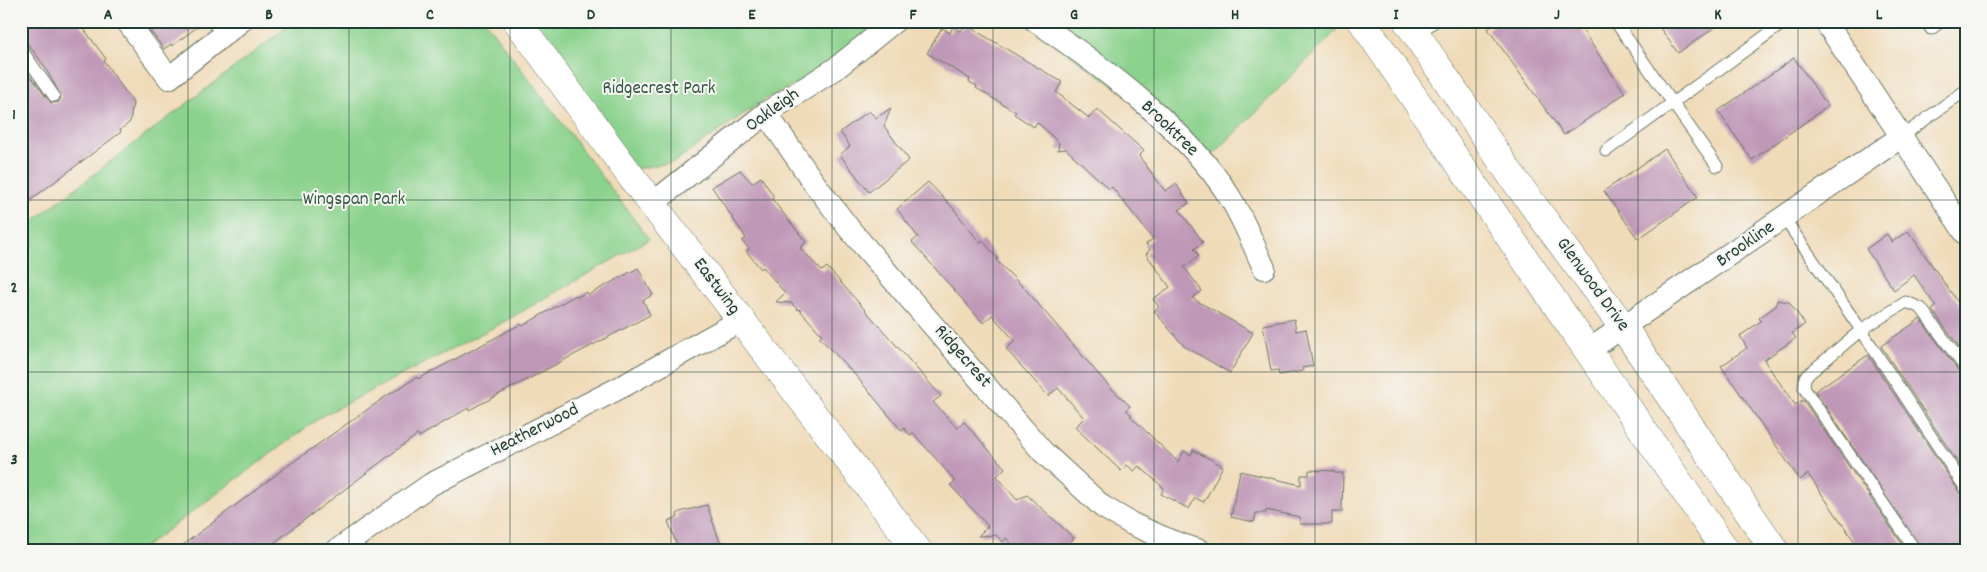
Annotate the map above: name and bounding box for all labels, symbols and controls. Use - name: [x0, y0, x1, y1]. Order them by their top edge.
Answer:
- text: A: [104, 4, 113, 27]
- text: B: [265, 4, 273, 27]
- text: C: [426, 4, 434, 27]
- text: D: [587, 4, 596, 27]
- text: E: [748, 4, 756, 27]
- text: F: [909, 4, 917, 27]
- text: G: [1070, 4, 1078, 27]
- text: H: [1231, 4, 1239, 27]
- text: I: [1394, 4, 1400, 27]
- text: J: [1554, 4, 1560, 27]
- text: K: [1714, 4, 1722, 27]
- text: L: [1876, 4, 1883, 27]
- park label: Ridgecrest Park: [602, 76, 716, 103]
- street label: Oakleigh: [740, 82, 806, 140]
- street label: Brooktree: [1134, 94, 1204, 164]
- text: 1: [12, 104, 16, 127]
- park label: Wingspan Park: [303, 187, 406, 214]
- street label: Brookline: [1711, 215, 1781, 275]
- street label: Glenwood Drive: [1549, 232, 1635, 338]
- street label: Eastwing: [686, 253, 746, 321]
- text: 2: [11, 277, 18, 300]
- street label: Ridgecrest: [927, 319, 997, 395]
- street label: Heatherwood: [486, 397, 584, 465]
- text: 3: [10, 449, 18, 472]

